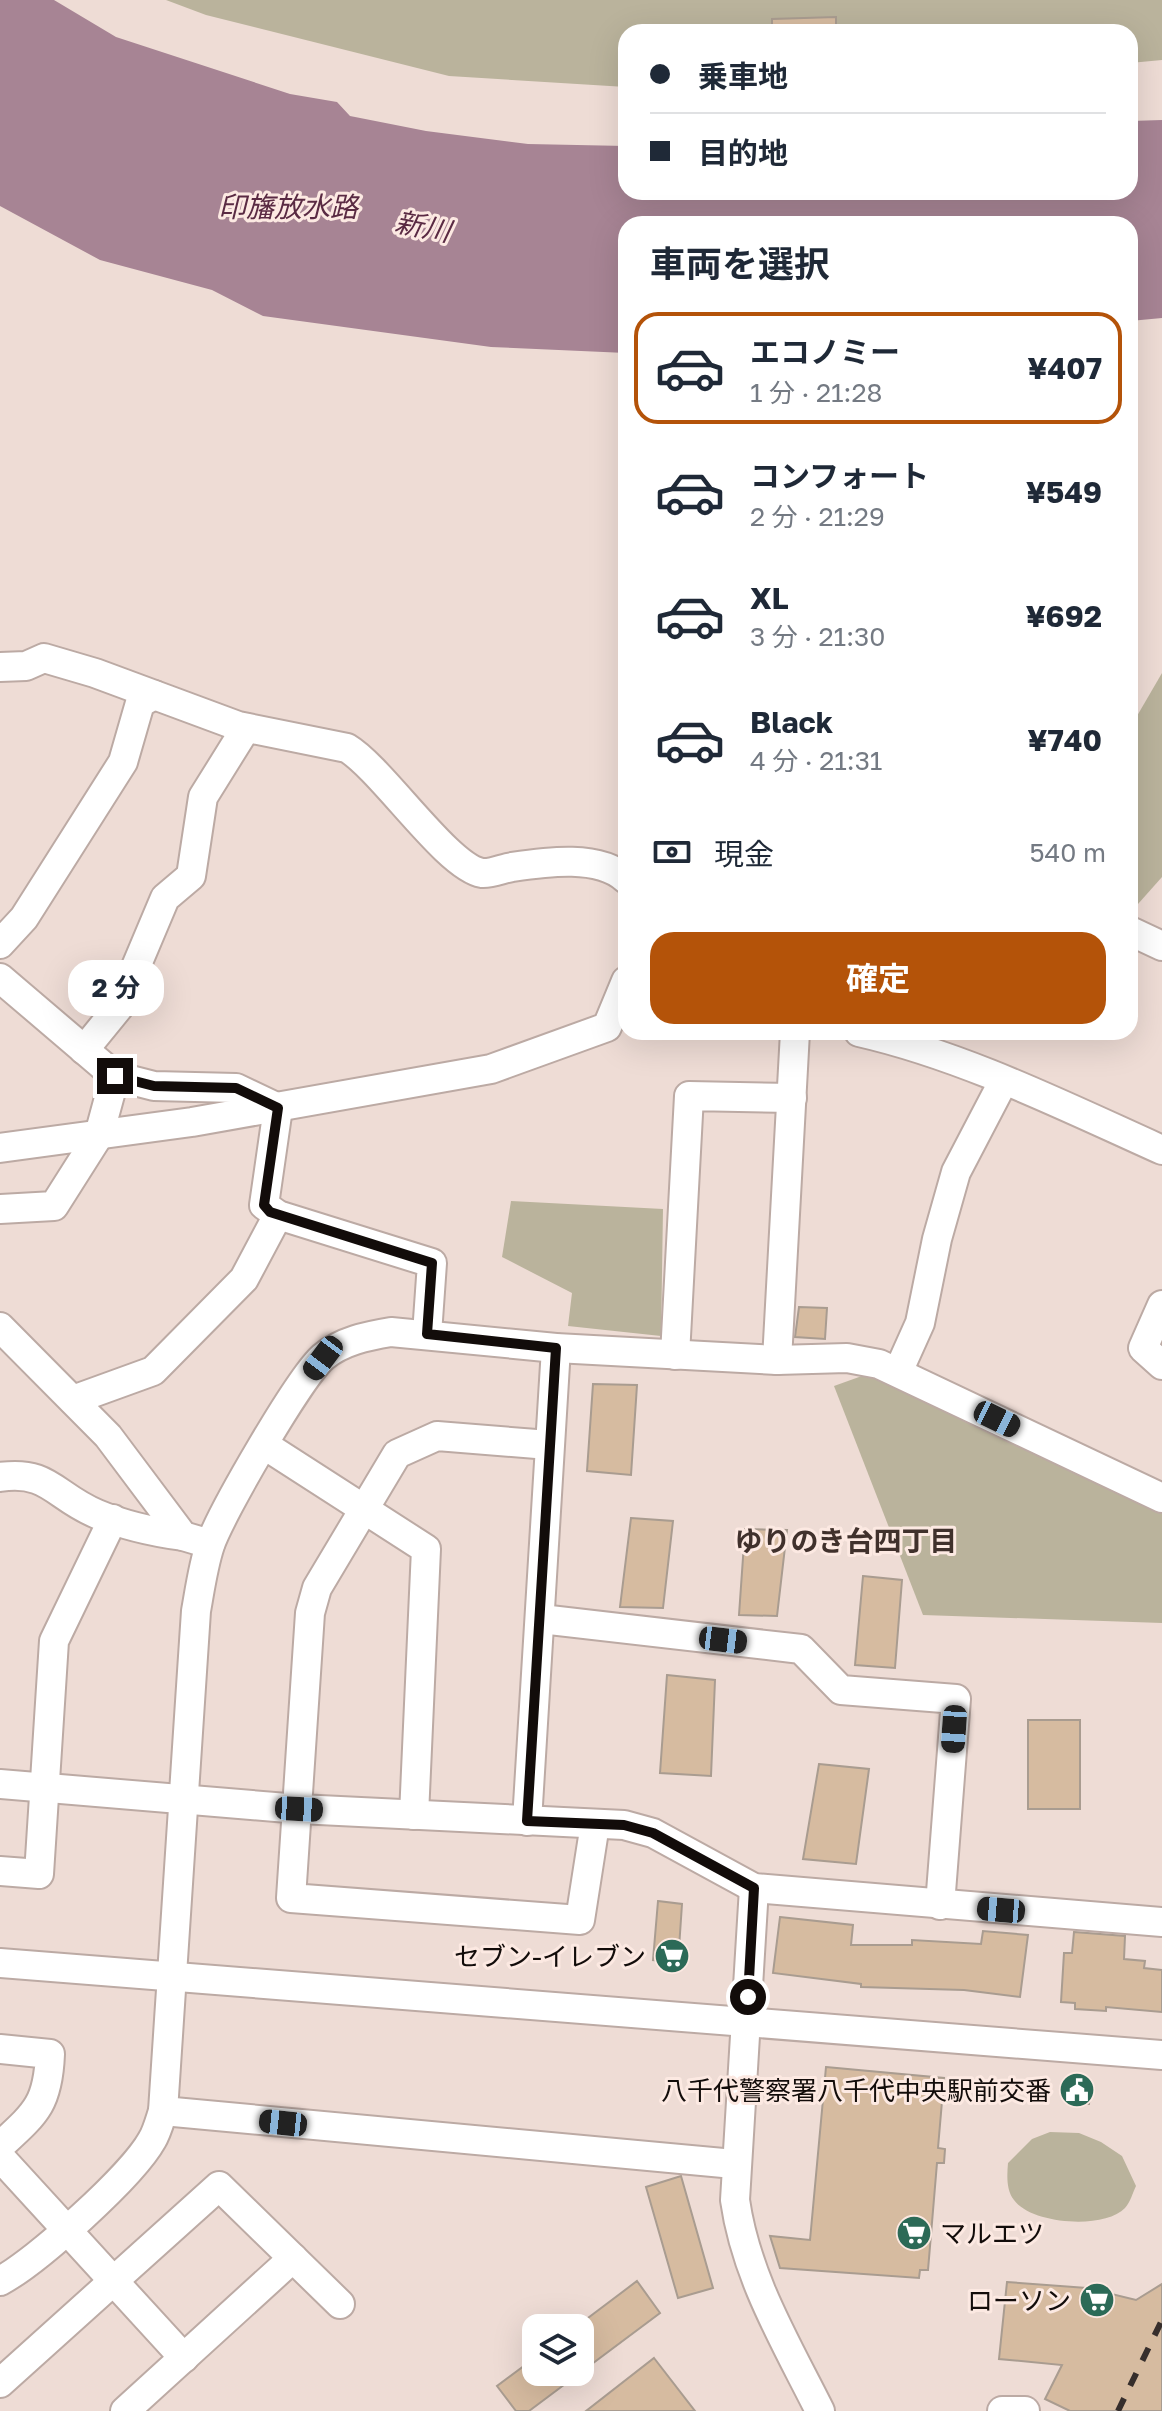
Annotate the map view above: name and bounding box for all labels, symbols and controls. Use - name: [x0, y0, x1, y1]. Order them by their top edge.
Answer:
- text: 乗車地: [698, 58, 788, 94]
- text: 目的地: [698, 135, 788, 171]
- water label: 印旛放水路: [218, 190, 360, 223]
- water label: 新川: [392, 204, 457, 248]
- text: 車両を選択: [650, 242, 830, 285]
- icon: car: [654, 332, 726, 404]
- text: エコノミー: [750, 334, 900, 370]
- text: ¥407: [1028, 350, 1102, 386]
- text: 1 分 · 21:28: [750, 377, 882, 408]
- icon: car: [654, 456, 726, 528]
- text: コンフォート: [750, 458, 929, 494]
- text: ¥549: [1026, 474, 1102, 510]
- text: 2 分 · 21:29: [750, 501, 885, 532]
- icon: car: [654, 580, 726, 652]
- text: XL: [750, 580, 789, 616]
- text: ¥692: [1026, 598, 1102, 634]
- text: 3 分 · 21:30: [750, 621, 885, 652]
- icon: car: [654, 704, 726, 776]
- text: Black: [750, 704, 833, 740]
- text: ¥740: [1028, 722, 1102, 758]
- text: 4 分 · 21:31: [750, 745, 882, 776]
- icon: cash: [650, 830, 694, 874]
- text: 現金: [714, 836, 774, 872]
- text: 540 m: [1029, 837, 1106, 868]
- button: 確定: [650, 932, 1106, 1024]
- callout: 2 分: [67, 960, 163, 1016]
- text: 2 分: [92, 972, 140, 1003]
- route end: [97, 1058, 133, 1094]
- car: [299, 1332, 347, 1384]
- car: [970, 1398, 1024, 1440]
- district label: ゆりのき台四丁目: [734, 1524, 958, 1557]
- car: [698, 1625, 748, 1655]
- car: [940, 1704, 968, 1754]
- car: [274, 1796, 324, 1822]
- car: [976, 1896, 1026, 1924]
- supermarket icon: セブン-イレブン: [653, 1937, 691, 1975]
- place label: セブン-イレブン: [454, 1941, 646, 1972]
- route start: [730, 1979, 766, 2015]
- public building icon: 八千代警察署八千代中央駅前交番: [1058, 2071, 1096, 2109]
- place label: 八千代警察署八千代中央駅前交番: [661, 2075, 1051, 2106]
- car: [258, 2109, 308, 2137]
- supermarket icon: マルエツ: [895, 2214, 933, 2252]
- place label: マルエツ: [940, 2218, 1044, 2249]
- supermarket icon: ローソン: [1078, 2281, 1116, 2319]
- place label: ローソン: [967, 2285, 1071, 2316]
- map controls: [522, 2314, 594, 2386]
- button: layers: [522, 2314, 594, 2386]

